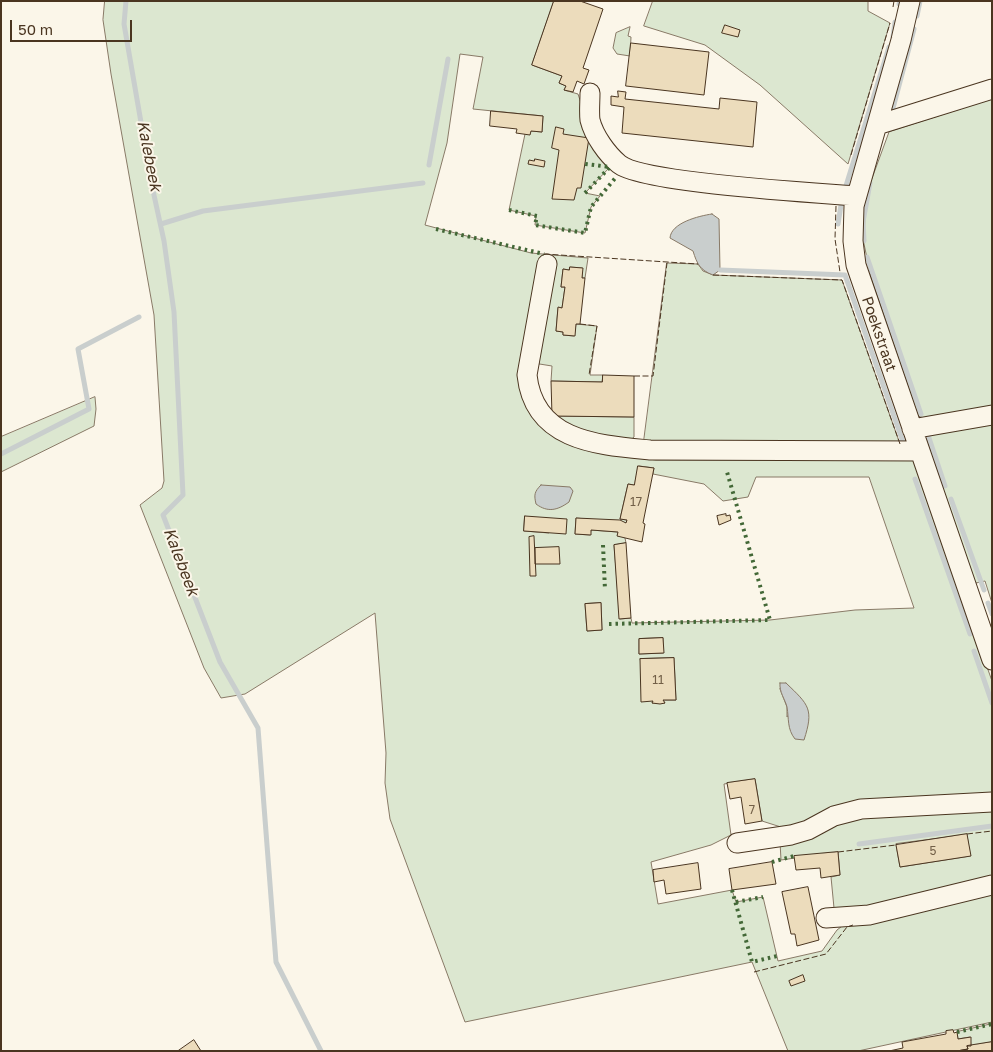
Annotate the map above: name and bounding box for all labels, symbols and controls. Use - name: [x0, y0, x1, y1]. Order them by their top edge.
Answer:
- scale bar: [12, 10, 135, 42]
- text: 50 m: [18, 20, 53, 38]
- water label: Kalebeek: [133, 119, 165, 193]
- street label: Poekstraat: [858, 294, 900, 374]
- house number: 17: [630, 495, 642, 509]
- water label: Kalebeek: [159, 525, 203, 599]
- house number: 11: [652, 673, 664, 687]
- house number: 7: [749, 803, 755, 817]
- house number: 5: [930, 844, 936, 858]

